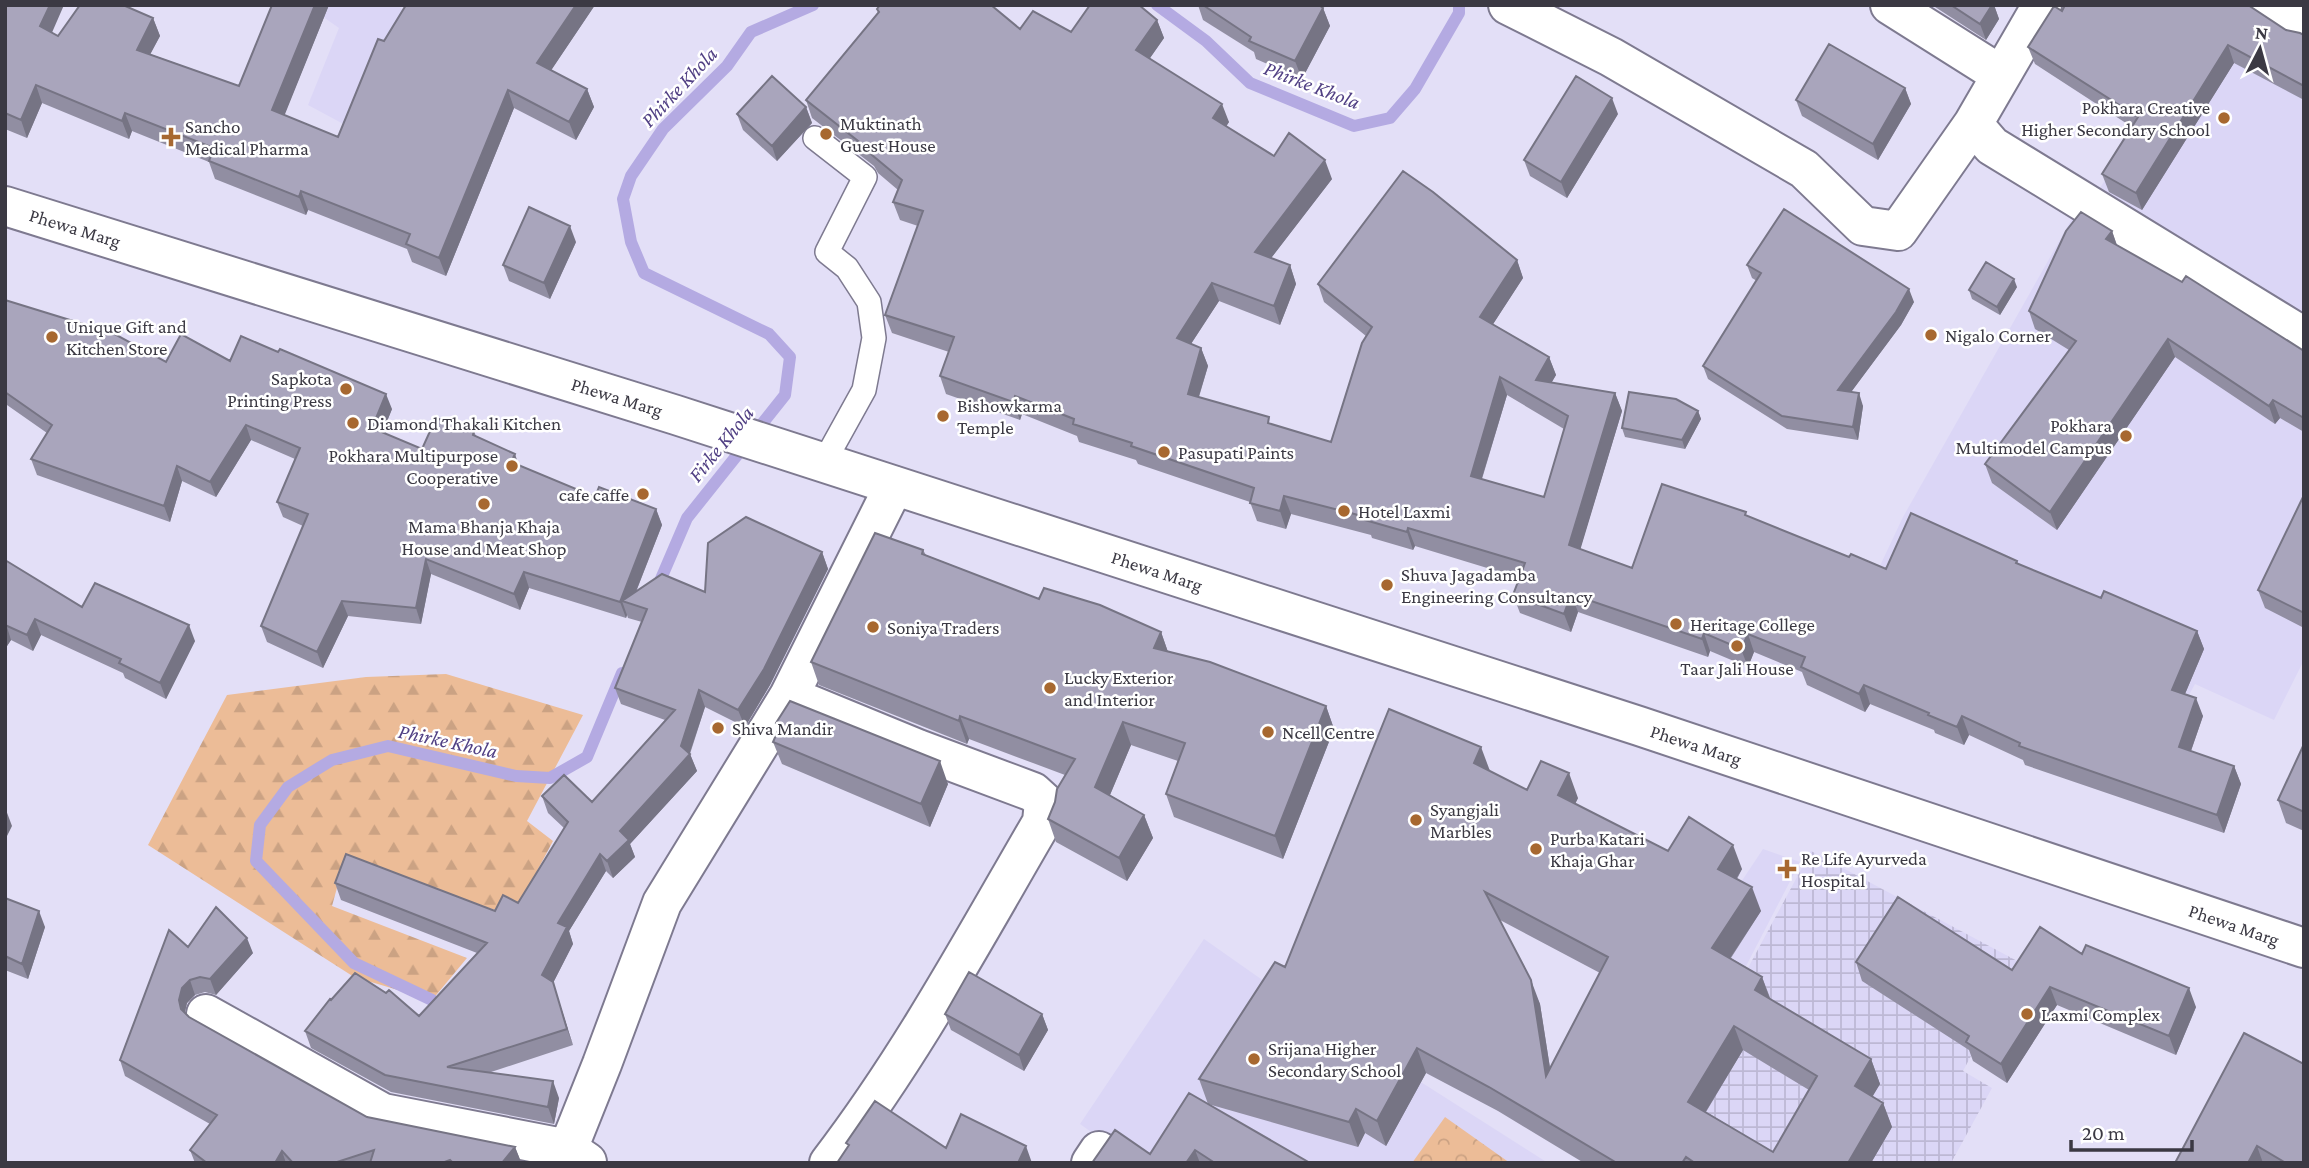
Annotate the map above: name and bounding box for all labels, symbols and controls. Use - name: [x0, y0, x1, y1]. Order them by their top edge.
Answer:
- north arrow: [2225, 14, 2295, 84]
- text: N: [2254, 21, 2269, 44]
- water label: Phirke Khola: [636, 42, 722, 132]
- water label: Phirke Khola: [1261, 56, 1363, 114]
- place label: Pokhara Creative Higher Secondary School: [2021, 97, 2210, 140]
- marker: Pokhara Creative Higher Secondary School: [2216, 110, 2232, 126]
- place label: Muktinath Guest House: [840, 113, 936, 156]
- place label: Sancho Medical Pharma: [185, 116, 309, 159]
- marker: Muktinath Guest House: [818, 126, 834, 142]
- marker: Sancho Medical Pharma: [163, 129, 179, 145]
- street label: Phewa Marg: [27, 204, 123, 252]
- place label: Unique Gift and Kitchen Store: [66, 316, 187, 359]
- place label: Nigalo Corner: [1945, 325, 2051, 346]
- marker: Nigalo Corner: [1923, 327, 1939, 343]
- marker: Unique Gift and Kitchen Store: [44, 329, 60, 345]
- place label: Sapkota Printing Press: [227, 368, 332, 411]
- street label: Phewa Marg: [569, 373, 665, 421]
- marker: Sapkota Printing Press: [338, 381, 354, 397]
- place label: Bishowkarma Temple: [957, 395, 1062, 438]
- water label: Firke Khola: [683, 401, 759, 487]
- marker: Bishowkarma Temple: [935, 408, 951, 424]
- place label: Diamond Thakali Kitchen: [367, 413, 561, 434]
- marker: Diamond Thakali Kitchen: [345, 415, 361, 431]
- place label: Pokhara Multimodel Campus: [1956, 415, 2112, 458]
- marker: Pokhara Multimodel Campus: [2118, 428, 2134, 444]
- place label: Pasupati Paints: [1178, 442, 1294, 463]
- marker: Pasupati Paints: [1156, 444, 1172, 460]
- place label: Pokhara Multipurpose Cooperative: [329, 445, 498, 488]
- marker: Pokhara Multipurpose Cooperative: [504, 458, 520, 474]
- place label: cafe caffe: [559, 484, 629, 505]
- marker: cafe caffe: [635, 486, 651, 502]
- marker: Mama Bhanja Khaja House and Meat Shop: [476, 496, 492, 512]
- place label: Hotel Laxmi: [1358, 501, 1450, 522]
- marker: Hotel Laxmi: [1336, 503, 1352, 519]
- place label: Mama Bhanja Khaja House and Meat Shop: [401, 516, 567, 559]
- street label: Phewa Marg: [1109, 546, 1205, 596]
- place label: Shuva Jagadamba Engineering Consultancy: [1401, 564, 1593, 607]
- marker: Shuva Jagadamba Engineering Consultancy: [1379, 577, 1395, 593]
- place label: Heritage College: [1690, 614, 1815, 635]
- marker: Heritage College: [1668, 616, 1684, 632]
- place label: Soniya Traders: [887, 617, 999, 638]
- marker: Soniya Traders: [865, 619, 881, 635]
- marker: Taar Jali House: [1729, 638, 1745, 654]
- place label: Taar Jali House: [1680, 658, 1794, 679]
- place label: Lucky Exterior and Interior: [1064, 667, 1174, 710]
- marker: Lucky Exterior and Interior: [1042, 680, 1058, 696]
- place label: Shiva Mandir: [732, 718, 834, 739]
- water label: Phirke Khola: [396, 719, 500, 763]
- marker: Shiva Mandir: [710, 720, 726, 736]
- street label: Phewa Marg: [1648, 720, 1744, 770]
- place label: Ncell Centre: [1282, 722, 1375, 743]
- marker: Ncell Centre: [1260, 724, 1276, 740]
- place label: Syangjali Marbles: [1430, 799, 1499, 842]
- marker: Syangjali Marbles: [1408, 812, 1424, 828]
- place label: Purba Katari Khaja Ghar: [1550, 828, 1645, 872]
- marker: Purba Katari Khaja Ghar: [1528, 841, 1544, 857]
- place label: Re Life Ayurveda Hospital: [1801, 848, 1927, 891]
- marker: Re Life Ayurveda Hospital: [1779, 861, 1795, 877]
- street label: Phewa Marg: [2186, 900, 2282, 950]
- place label: Laxmi Complex: [2041, 1004, 2160, 1025]
- marker: Laxmi Complex: [2019, 1006, 2035, 1022]
- place label: Srijana Higher Secondary School: [1268, 1038, 1401, 1081]
- marker: Srijana Higher Secondary School: [1246, 1051, 1262, 1067]
- scale bar: [2071, 1108, 2192, 1152]
- text: 20 m: [2082, 1121, 2125, 1145]

